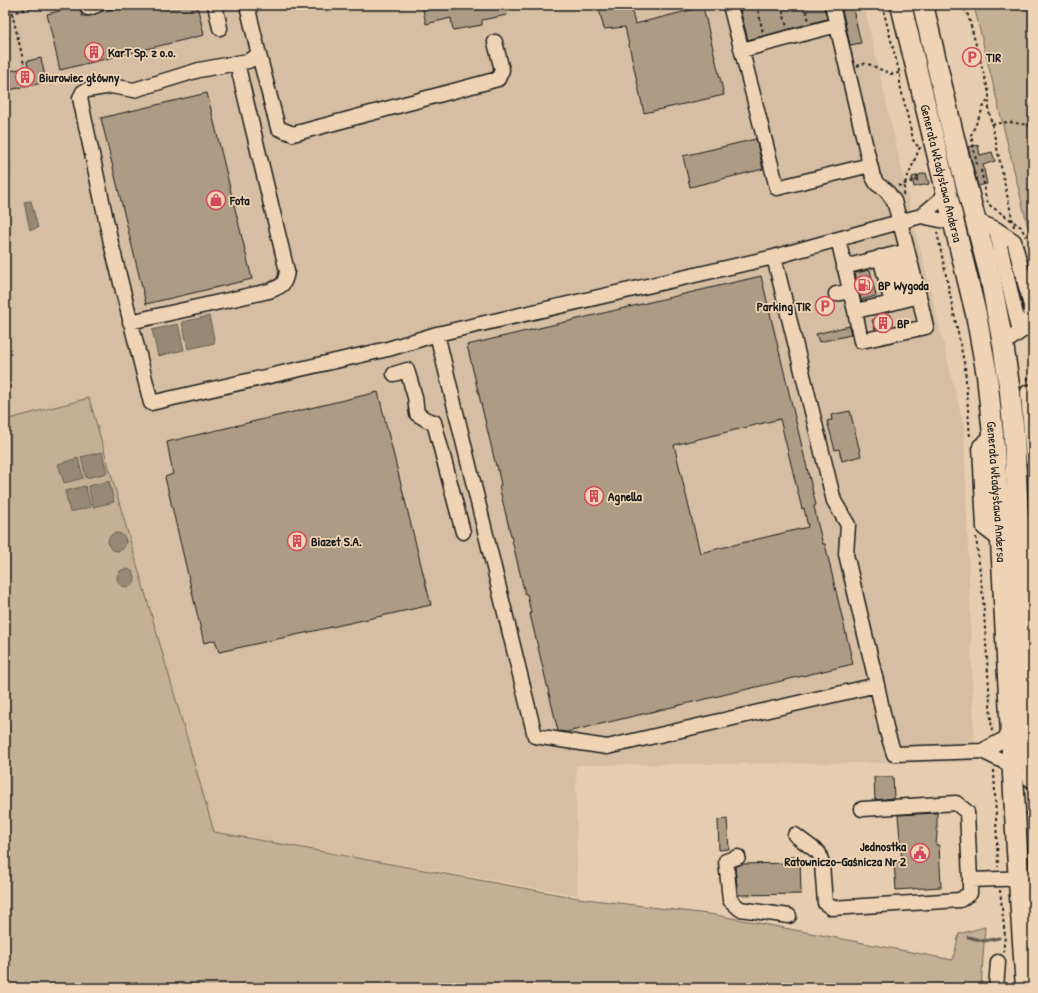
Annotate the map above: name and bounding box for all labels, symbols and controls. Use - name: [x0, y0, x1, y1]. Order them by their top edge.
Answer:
- building icon: KarT Sp. z o.o.: [83, 41, 105, 63]
- place label: KarT Sp. z o.o.: [108, 43, 176, 62]
- parking icon: TIR: [961, 46, 983, 68]
- place label: TIR: [985, 48, 1001, 66]
- building icon: Biurowiec główny: [14, 66, 36, 88]
- place label: Biurowiec główny: [39, 68, 120, 87]
- street label: Generała Władysława Andersa: [916, 102, 967, 244]
- shop icon: Fota: [205, 189, 227, 211]
- place label: Fota: [229, 191, 251, 209]
- fuel station icon: BP Wygoda: [853, 274, 875, 296]
- place label: BP Wygoda: [878, 276, 929, 295]
- parking icon: Parking TIR: [814, 295, 836, 317]
- place label: Parking TIR: [757, 297, 811, 316]
- building icon: BP: [872, 312, 894, 334]
- place label: BP: [897, 314, 910, 332]
- street label: Generała Władysława Andersa: [983, 420, 1011, 562]
- building icon: Agnella: [583, 485, 605, 507]
- place label: Agnella: [608, 487, 643, 506]
- building icon: Biazet S.A.: [286, 530, 308, 552]
- place label: Biazet S.A.: [311, 532, 362, 550]
- place label: Jednostka Ratowniczo-Gaśnicza Nr 2: [785, 837, 907, 870]
- public building icon: Jednostka Ratowniczo-Gaśnicza Nr 2: [909, 842, 931, 864]

